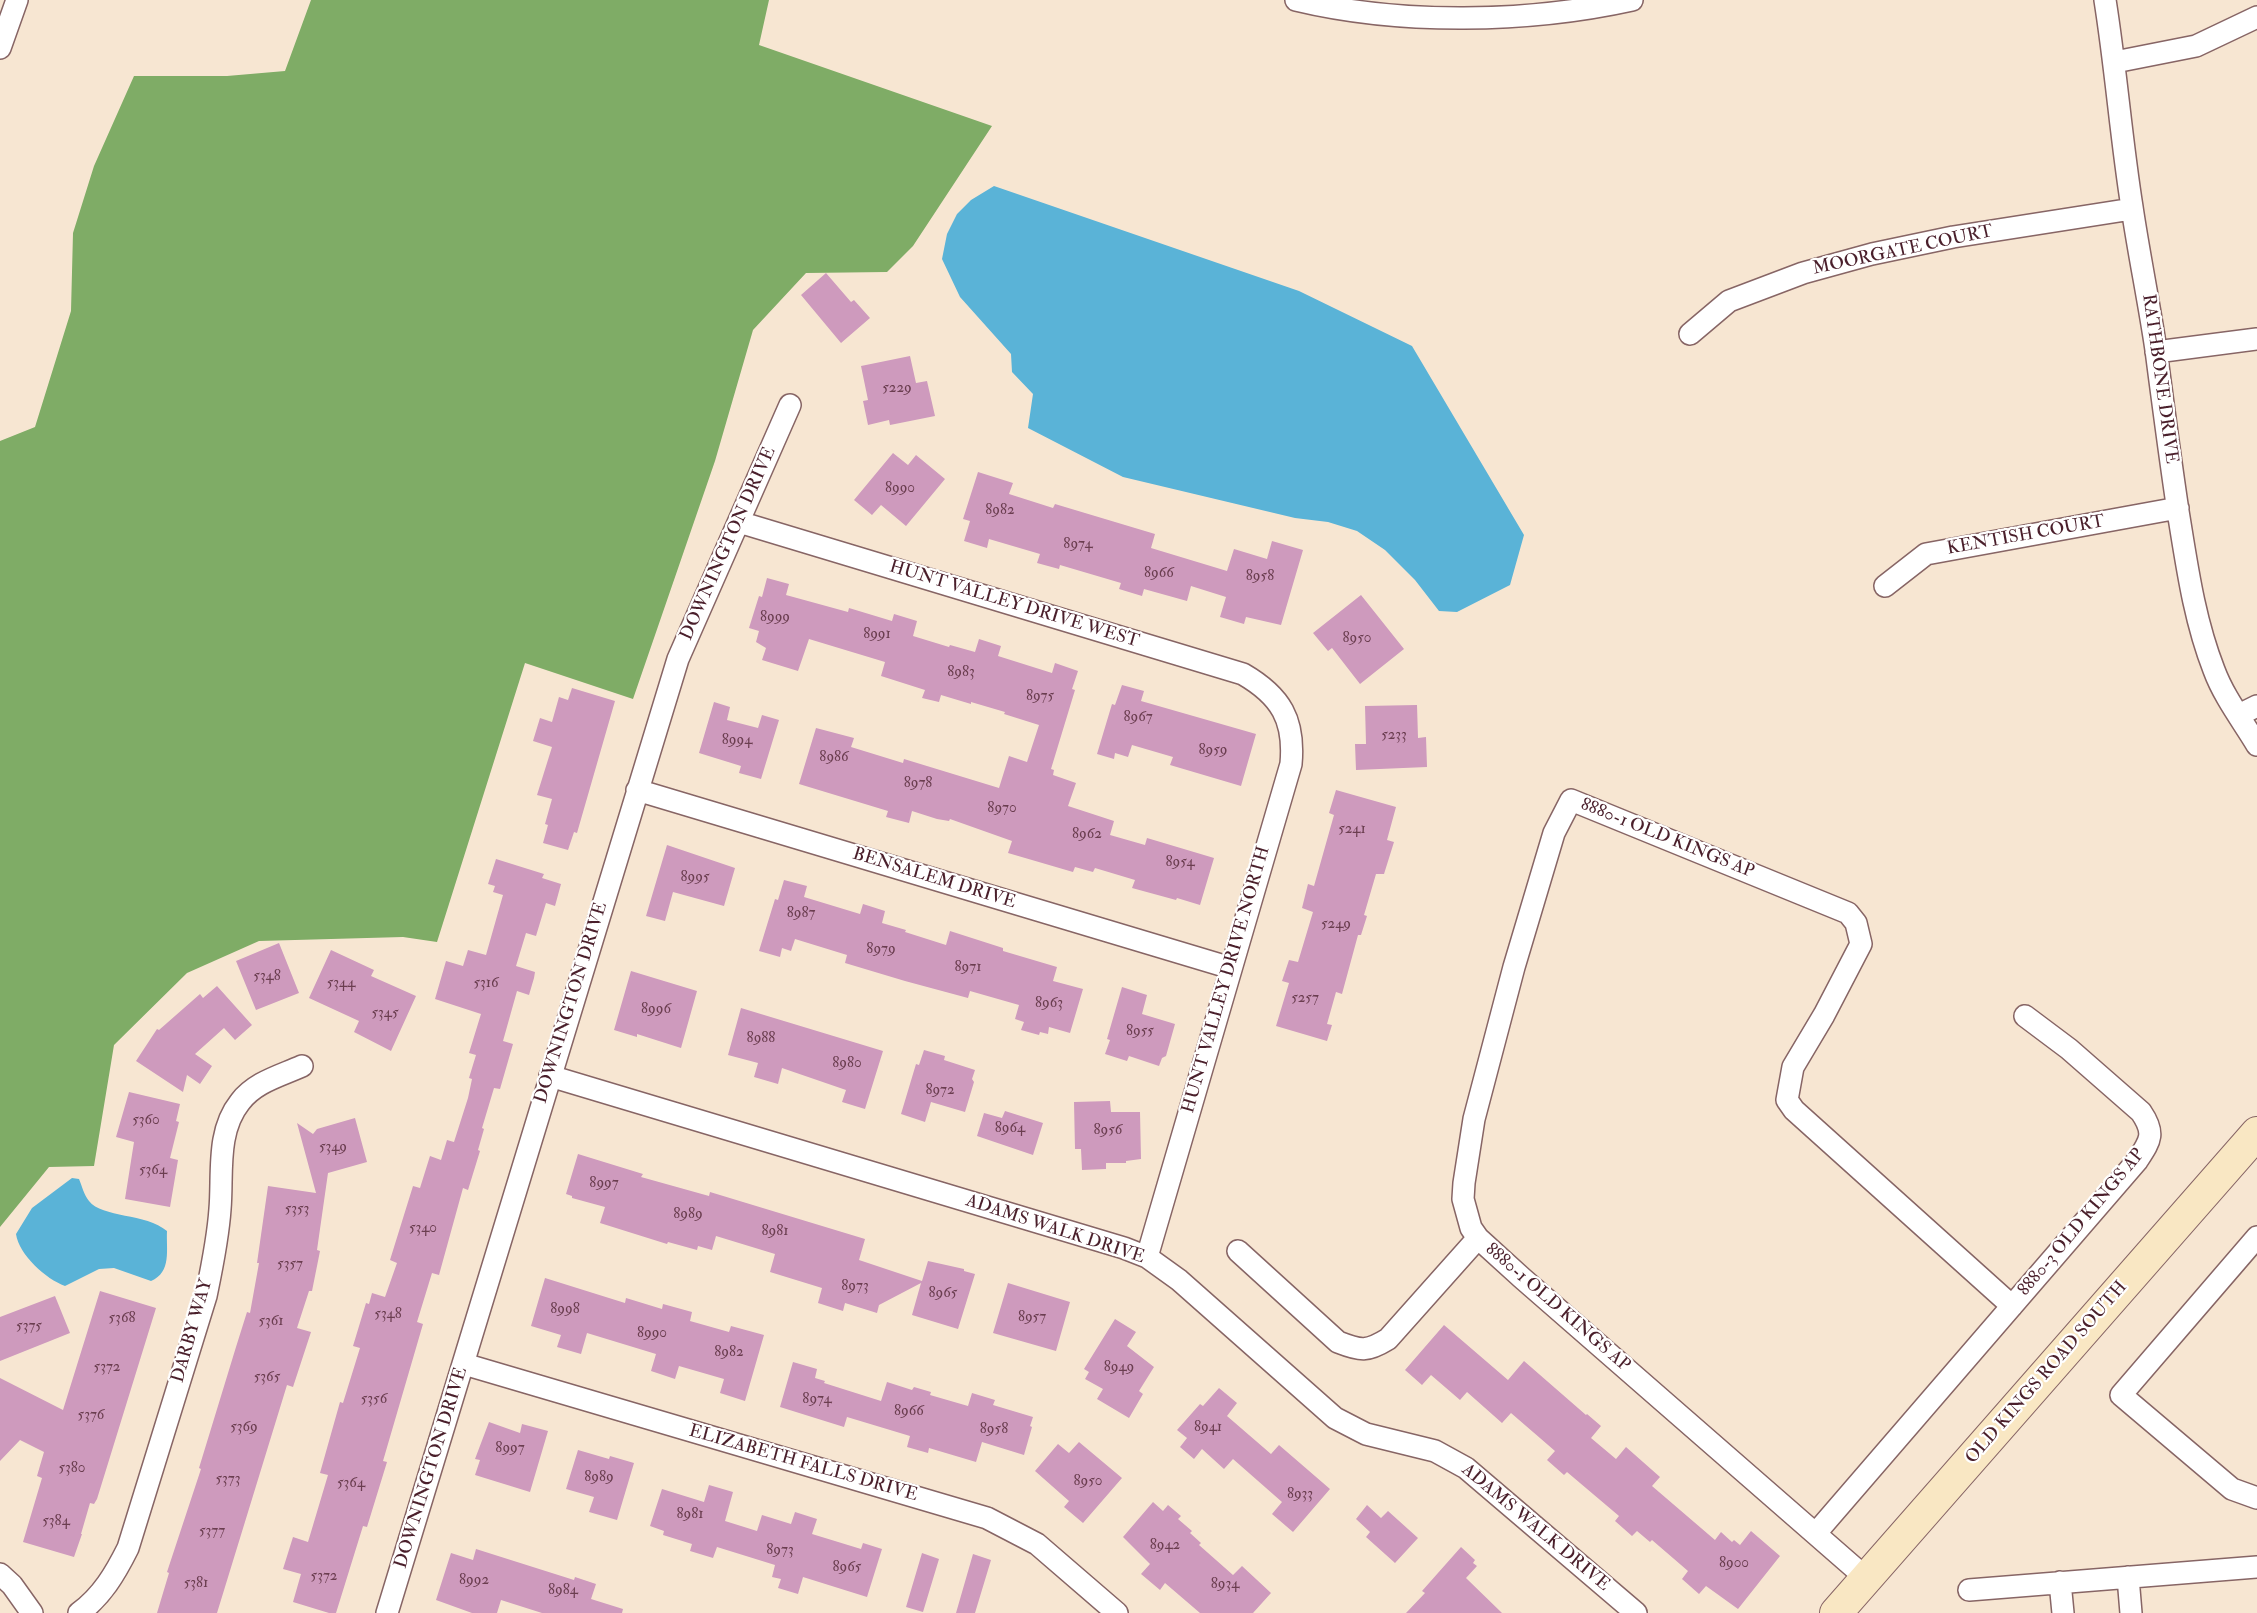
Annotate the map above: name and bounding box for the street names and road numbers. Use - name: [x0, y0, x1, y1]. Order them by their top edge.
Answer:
- street label: MOORGATE COURT: [1811, 221, 1995, 281]
- street label: RATHBONE DRIVE: [2136, 293, 2182, 465]
- street label: DOWNINGTON DRIVE: [677, 444, 781, 644]
- street label: KENTISH COURT: [1946, 512, 2106, 560]
- street label: HUNT VALLEY DRIVE WEST: [886, 557, 1142, 653]
- street label: 8880-1 OLD KINGS AP: [1577, 794, 1757, 884]
- street label: BENSALEM DRIVE: [850, 844, 1018, 914]
- street label: HUNT VALLEY DRIVE NORTH: [1178, 844, 1276, 1116]
- street label: DOWNINGTON DRIVE: [531, 900, 613, 1106]
- street label: 8880-3 OLD KINGS AP: [2014, 1145, 2150, 1301]
- street label: ADAMS WALK DRIVE: [963, 1191, 1147, 1269]
- street label: 8880-1 OLD KINGS AP: [1480, 1239, 1634, 1377]
- street label: DARBY WAY: [168, 1277, 218, 1385]
- street label: OLD KINGS ROAD SOUTH: [1962, 1277, 2132, 1469]
- street label: DOWNINGTON DRIVE: [391, 1365, 473, 1571]
- street label: ELIZABETH FALLS DRIVE: [686, 1421, 920, 1507]
- street label: ADAMS WALK DRIVE: [1456, 1460, 1614, 1596]

